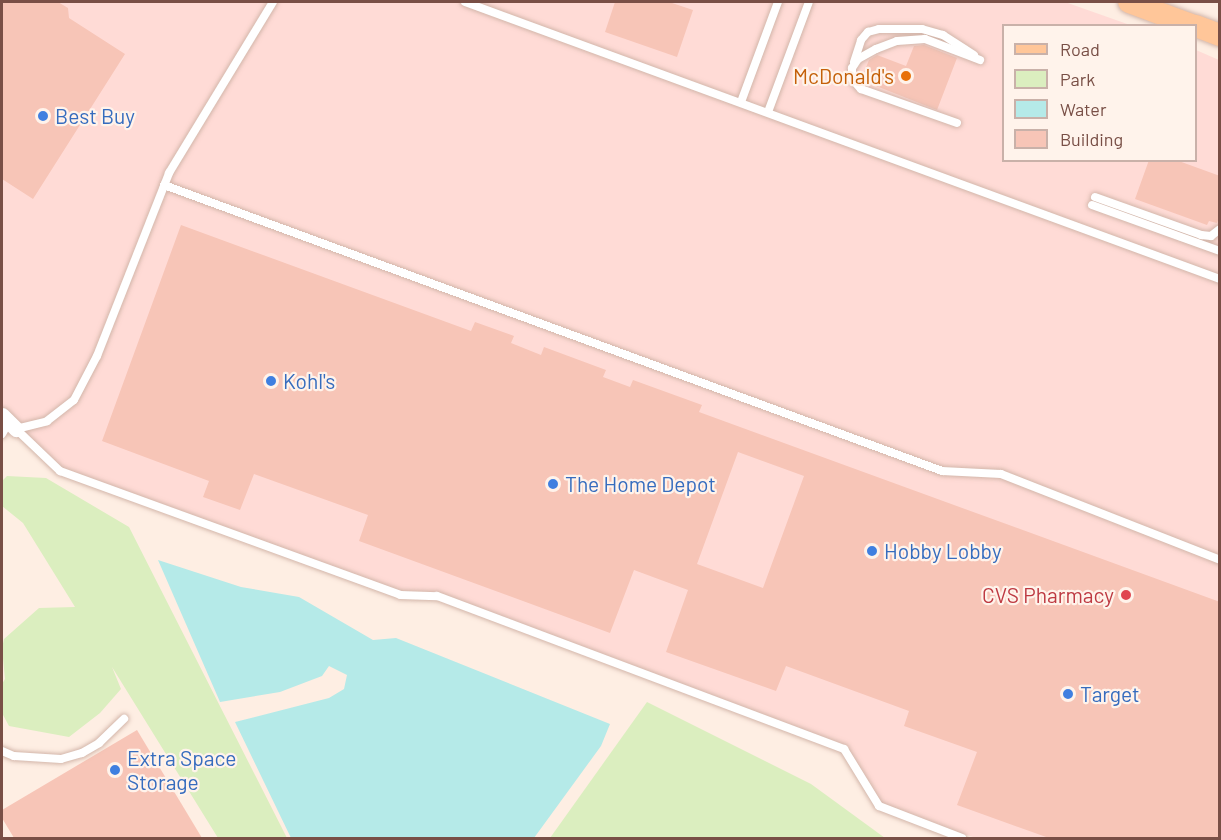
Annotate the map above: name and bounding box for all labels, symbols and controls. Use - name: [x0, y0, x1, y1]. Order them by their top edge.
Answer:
- legend: [1002, 24, 1197, 162]
- text: Road: [1060, 38, 1100, 60]
- place label: McDonald's: [793, 63, 894, 89]
- text: Park: [1060, 68, 1095, 90]
- marker: McDonald's: [899, 69, 913, 83]
- text: Water: [1060, 98, 1107, 120]
- place label: Best Buy: [55, 103, 135, 129]
- marker: Best Buy: [36, 109, 50, 123]
- text: Building: [1060, 128, 1123, 150]
- place label: Kohl's: [283, 368, 335, 394]
- marker: Kohl's: [264, 374, 278, 388]
- place label: The Home Depot: [565, 471, 716, 497]
- marker: The Home Depot: [546, 477, 560, 491]
- place label: Hobby Lobby: [884, 538, 1002, 564]
- marker: Hobby Lobby: [865, 544, 879, 558]
- place label: CVS Pharmacy: [982, 582, 1114, 608]
- marker: CVS Pharmacy: [1119, 588, 1133, 602]
- place label: Target: [1080, 681, 1140, 707]
- marker: Target: [1061, 687, 1075, 701]
- place label: Extra Space Storage: [127, 745, 237, 795]
- marker: Extra Space Storage: [108, 763, 122, 777]

